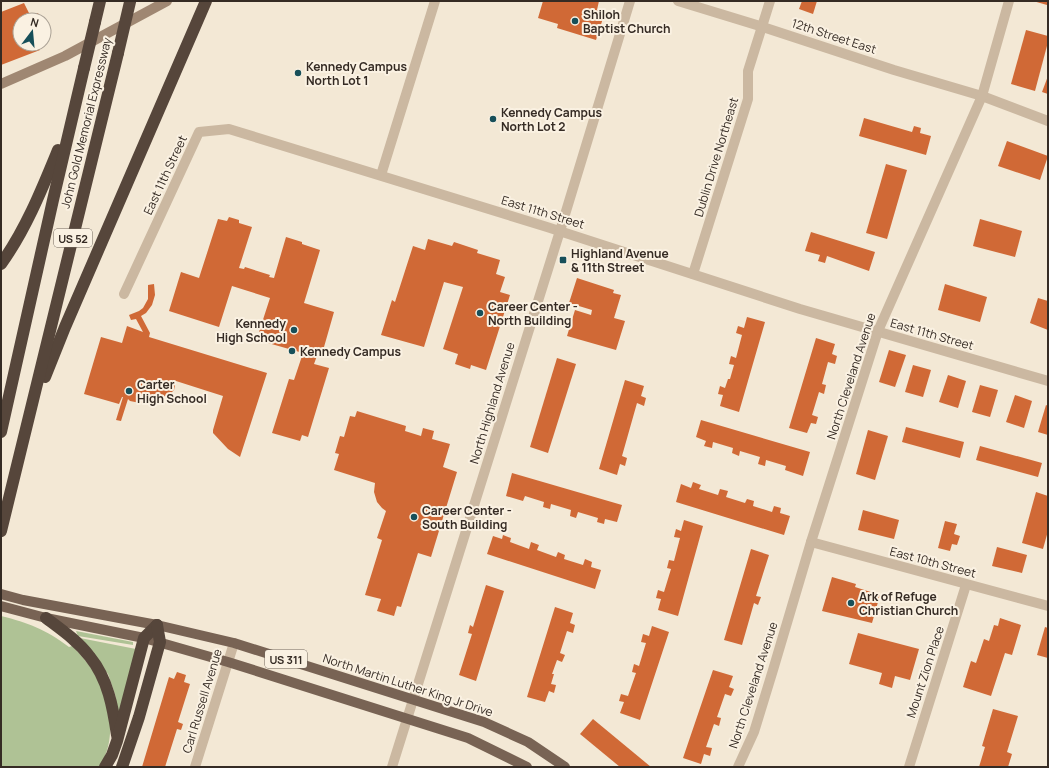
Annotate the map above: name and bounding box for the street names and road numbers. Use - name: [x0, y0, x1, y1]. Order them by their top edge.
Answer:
- street label: 12th Street East: [789, 14, 879, 58]
- street label: John Gold Memorial Expressway: [57, 35, 116, 210]
- street label: Dublin Drive Northeast: [690, 95, 742, 219]
- street label: East 11th Street: [139, 132, 191, 218]
- street label: East 11th Street: [499, 191, 587, 233]
- road number: US 52: [54, 229, 92, 247]
- street label: North Cleveland Avenue: [822, 311, 880, 441]
- street label: East 11th Street: [888, 314, 976, 354]
- street label: North Highland Avenue: [465, 340, 519, 466]
- street label: East 10th Street: [888, 542, 978, 582]
- street label: North Cleveland Avenue: [724, 620, 782, 750]
- street label: Mount Zion Place: [902, 624, 948, 720]
- street label: Carl Russell Avenue: [178, 647, 226, 755]
- street label: North Martin Luther King Jr Drive: [321, 649, 495, 721]
- road number: US 311: [265, 650, 307, 668]

